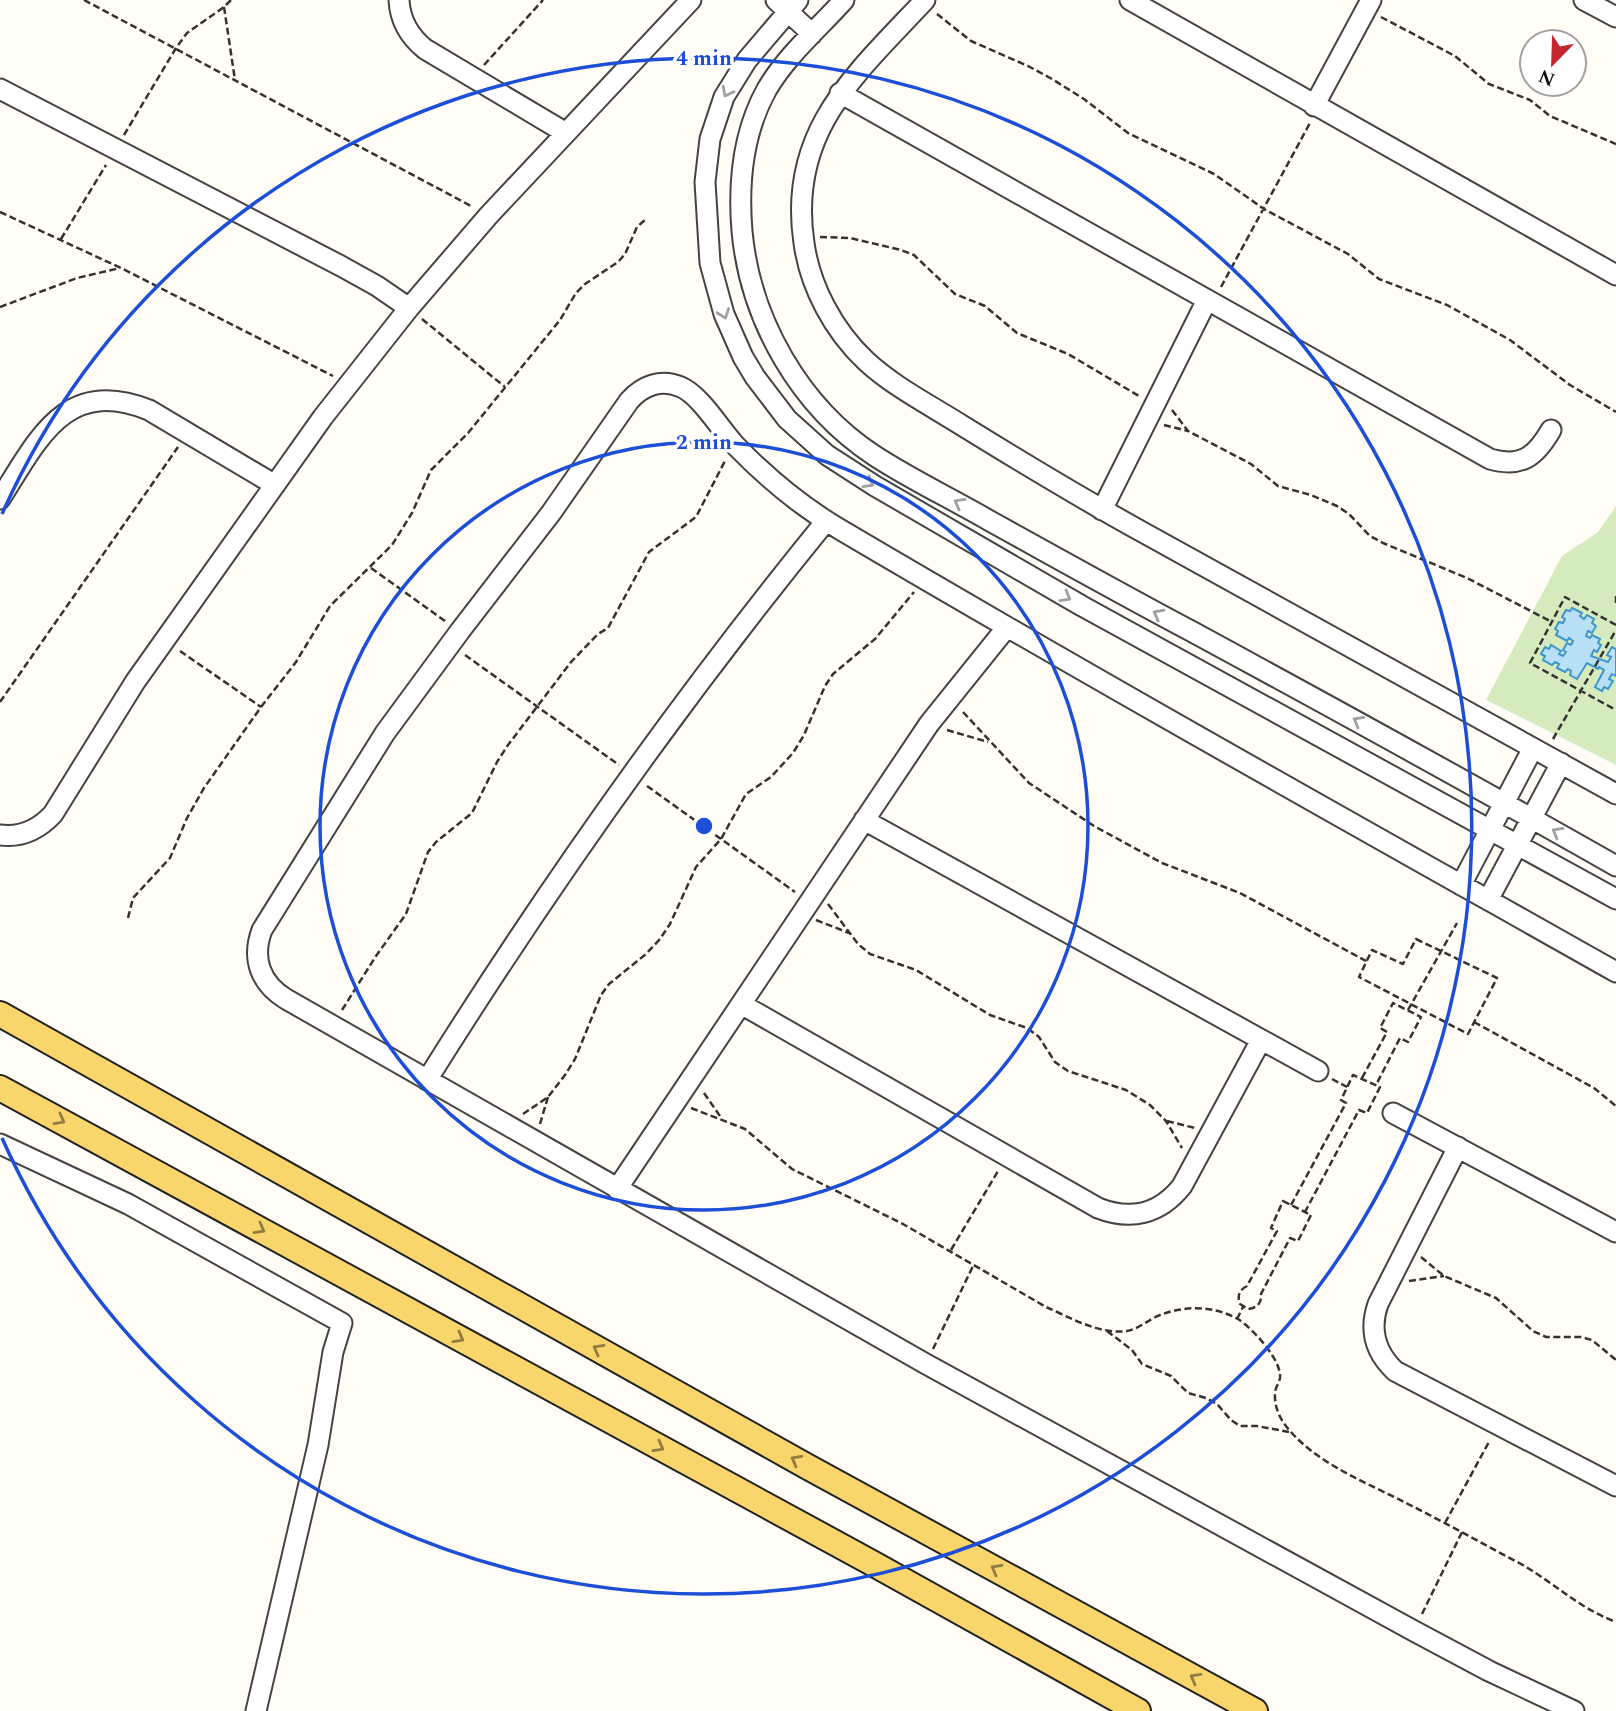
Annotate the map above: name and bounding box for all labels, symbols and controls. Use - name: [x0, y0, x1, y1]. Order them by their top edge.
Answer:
- north arrow: [1518, 28, 1588, 98]
- text: 4 min: [676, 43, 732, 75]
- text: N: [1534, 61, 1560, 94]
- one-way arrow: [721, 85, 735, 97]
- one-way arrow: [716, 307, 730, 320]
- text: 2 min: [676, 427, 732, 459]
- one-way arrow: [862, 475, 874, 488]
- one-way arrow: [953, 498, 966, 511]
- one-way arrow: [1059, 589, 1071, 602]
- one-way arrow: [1152, 608, 1165, 622]
- one-way arrow: [1353, 716, 1365, 730]
- centre of rings: [692, 814, 716, 838]
- one-way arrow: [1551, 827, 1564, 840]
- one-way arrow: [53, 1112, 65, 1125]
- one-way arrow: [252, 1221, 265, 1234]
- one-way arrow: [452, 1330, 465, 1343]
- one-way arrow: [592, 1344, 605, 1357]
- one-way arrow: [652, 1439, 664, 1452]
- one-way arrow: [791, 1455, 803, 1468]
- one-way arrow: [990, 1564, 1003, 1577]
- one-way arrow: [1190, 1673, 1202, 1686]

